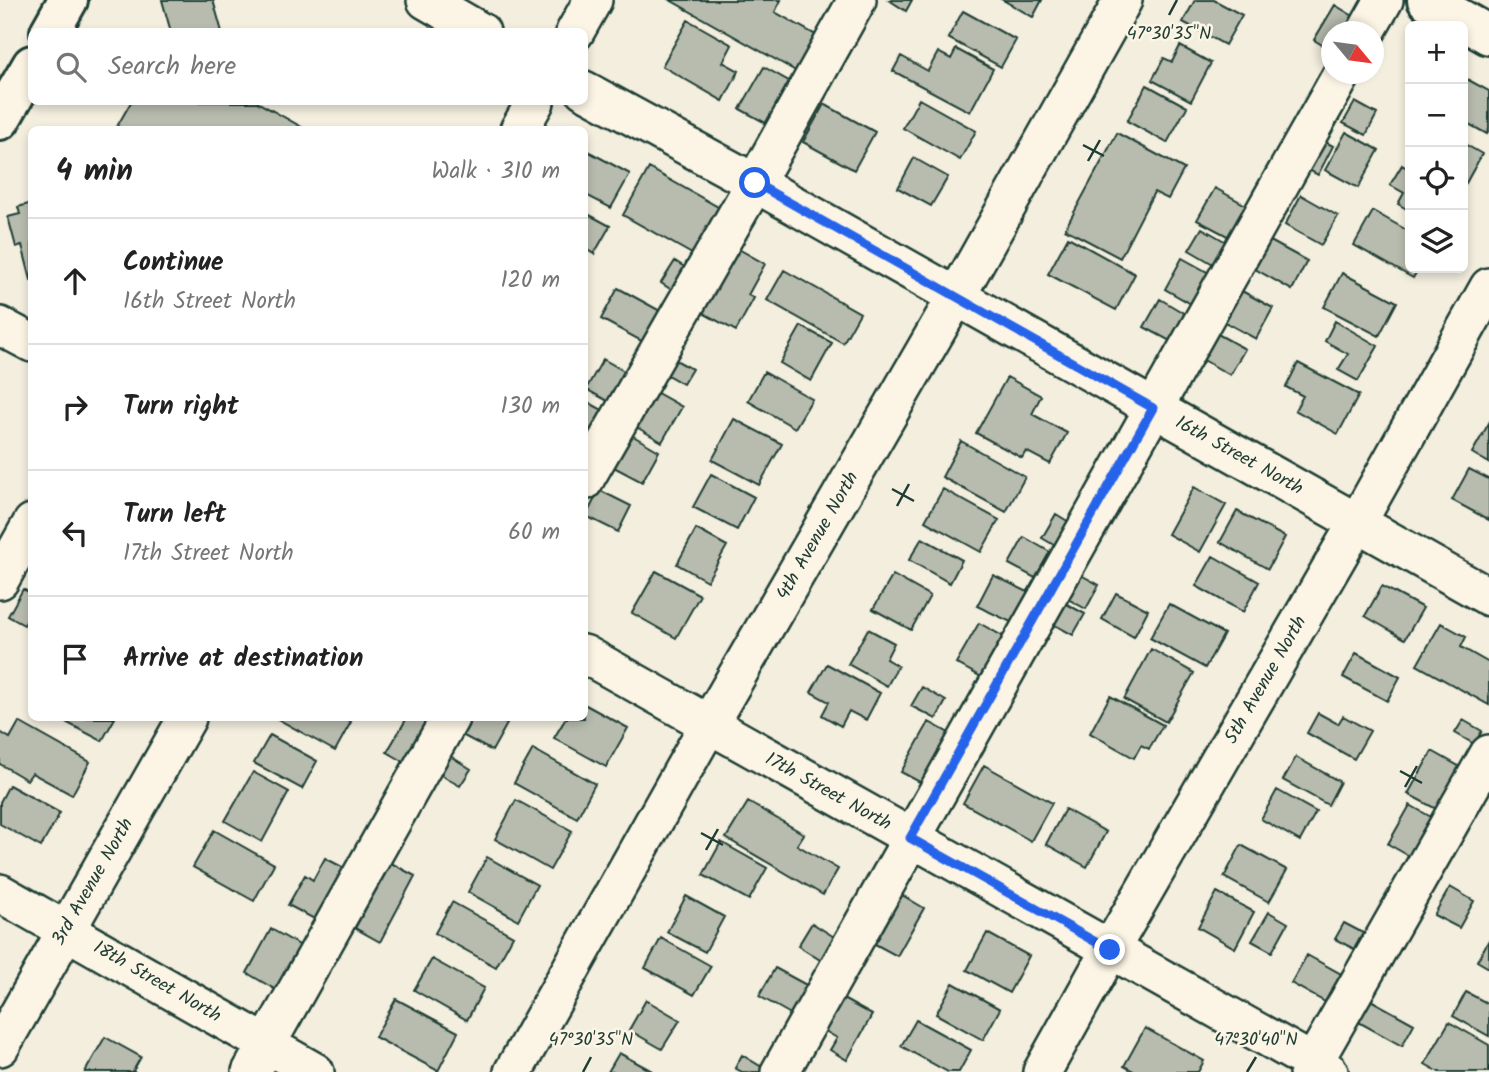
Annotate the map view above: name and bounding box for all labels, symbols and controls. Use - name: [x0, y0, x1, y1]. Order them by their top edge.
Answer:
- text: 47°30'35"N: [1127, 20, 1211, 49]
- north arrow: [1321, 21, 1384, 84]
- map controls: [1405, 21, 1468, 273]
- button: +: [1405, 21, 1468, 84]
- search box: [28, 28, 588, 105]
- text: Search here: [108, 46, 236, 88]
- icon: search: [52, 48, 90, 86]
- button: −: [1405, 84, 1468, 147]
- button: locate: [1405, 147, 1468, 210]
- text: 4 min: [56, 148, 133, 196]
- text: Walk · 310 m: [432, 154, 560, 190]
- route start: [739, 167, 770, 198]
- button: layers: [1405, 210, 1468, 273]
- text: Continue: [123, 242, 224, 284]
- icon: ahead: [56, 262, 94, 300]
- text: 120 m: [500, 263, 560, 299]
- text: 16th Street North: [123, 284, 296, 320]
- text: Turn right: [123, 386, 239, 428]
- icon: right: [56, 388, 94, 426]
- text: 130 m: [501, 389, 560, 425]
- street label: 16th Street North: [1169, 408, 1309, 504]
- street label: 4th Avenue North: [769, 466, 867, 606]
- text: Turn left: [123, 494, 226, 536]
- icon: left: [56, 514, 94, 552]
- text: 60 m: [508, 515, 560, 551]
- text: 17th Street North: [123, 536, 294, 572]
- street label: 5th Avenue North: [1217, 610, 1315, 750]
- text: Arrive at destination: [123, 638, 363, 680]
- icon: arrive: [56, 640, 94, 678]
- street label: 17th Street North: [759, 745, 897, 839]
- street label: 3rd Avenue North: [44, 813, 142, 951]
- street label: 18th Street North: [87, 933, 227, 1031]
- route end: [1094, 934, 1125, 965]
- text: 47°30'35"N: [549, 1026, 633, 1055]
- text: 47°30'40"N: [1214, 1026, 1298, 1055]

